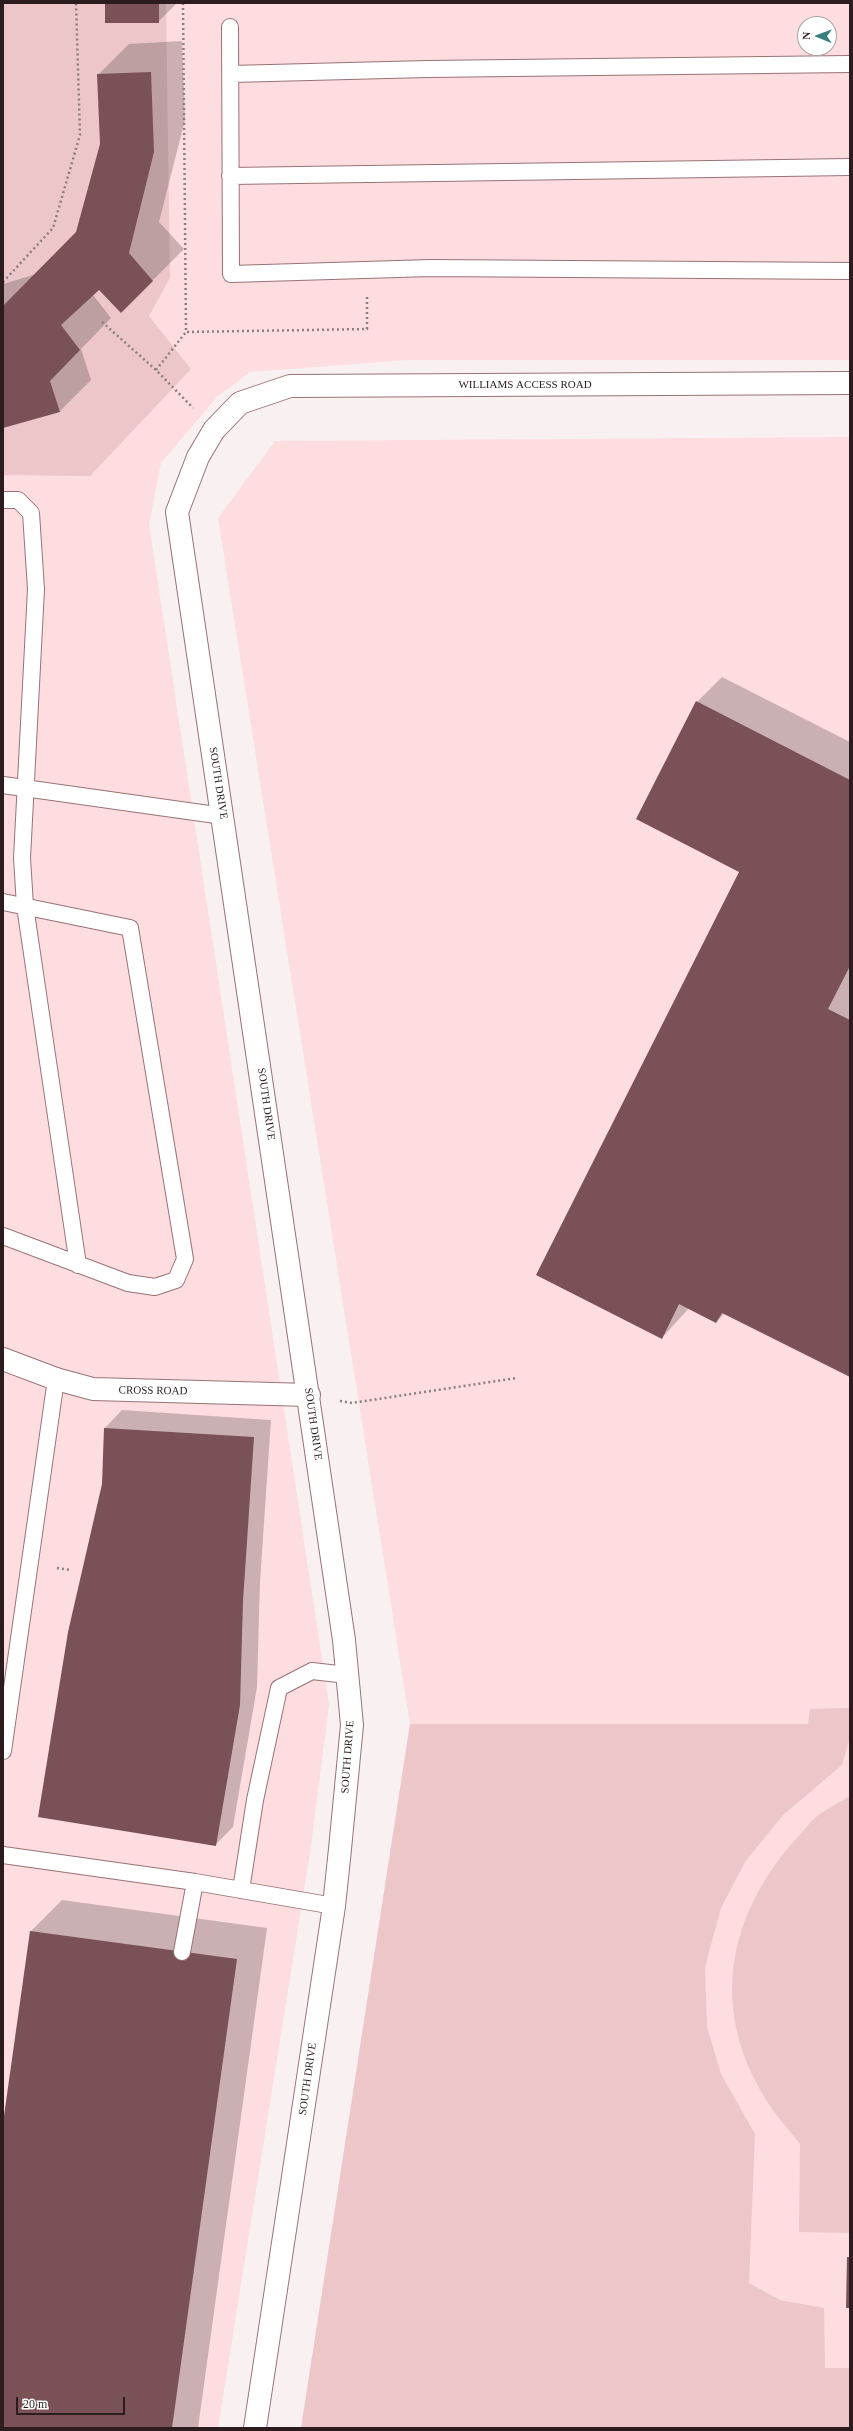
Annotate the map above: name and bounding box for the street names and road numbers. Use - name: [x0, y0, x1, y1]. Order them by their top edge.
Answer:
- street label: WILLIAMS ACCESS ROAD: [458, 378, 592, 392]
- street label: SOUTH DRIVE: [206, 746, 230, 820]
- street label: SOUTH DRIVE: [254, 1067, 278, 1141]
- street label: CROSS ROAD: [119, 1384, 187, 1398]
- street label: SOUTH DRIVE: [301, 1387, 325, 1461]
- street label: SOUTH DRIVE: [339, 1720, 357, 1794]
- street label: SOUTH DRIVE: [296, 2042, 320, 2116]

